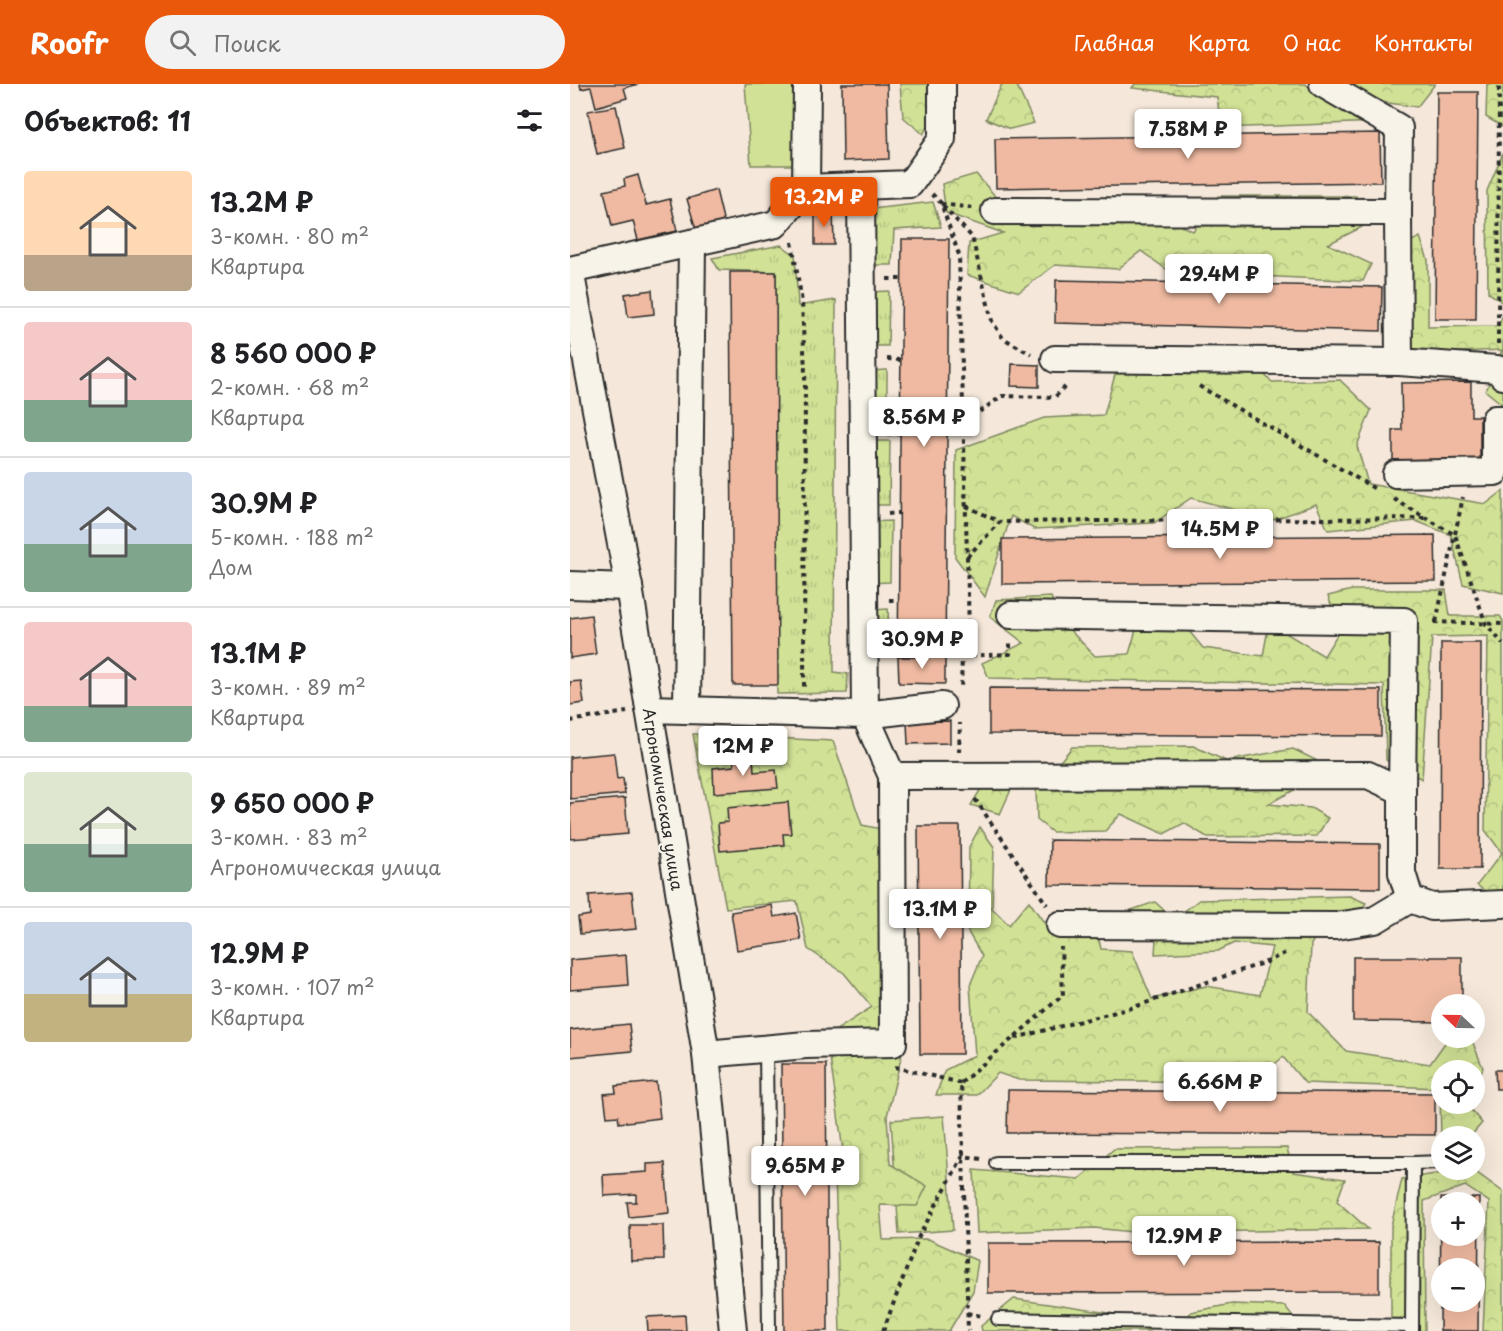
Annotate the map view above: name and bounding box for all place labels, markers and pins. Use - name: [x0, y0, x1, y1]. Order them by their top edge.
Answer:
- pin: 7.58M ₽: [1133, 109, 1243, 160]
- pin: 13.2M ₽: [769, 177, 879, 228]
- pin: 29.4M ₽: [1164, 254, 1274, 305]
- pin: 8.56M ₽: [869, 397, 979, 448]
- pin: 14.5M ₽: [1165, 509, 1275, 560]
- pin: 30.9M ₽: [867, 619, 977, 670]
- pin: 12M ₽: [701, 726, 785, 777]
- pin: 13.1M ₽: [885, 889, 995, 940]
- pin: 6.66M ₽: [1165, 1062, 1275, 1113]
- pin: 9.65M ₽: [750, 1146, 860, 1197]
- pin: 12.9M ₽: [1129, 1216, 1239, 1267]

